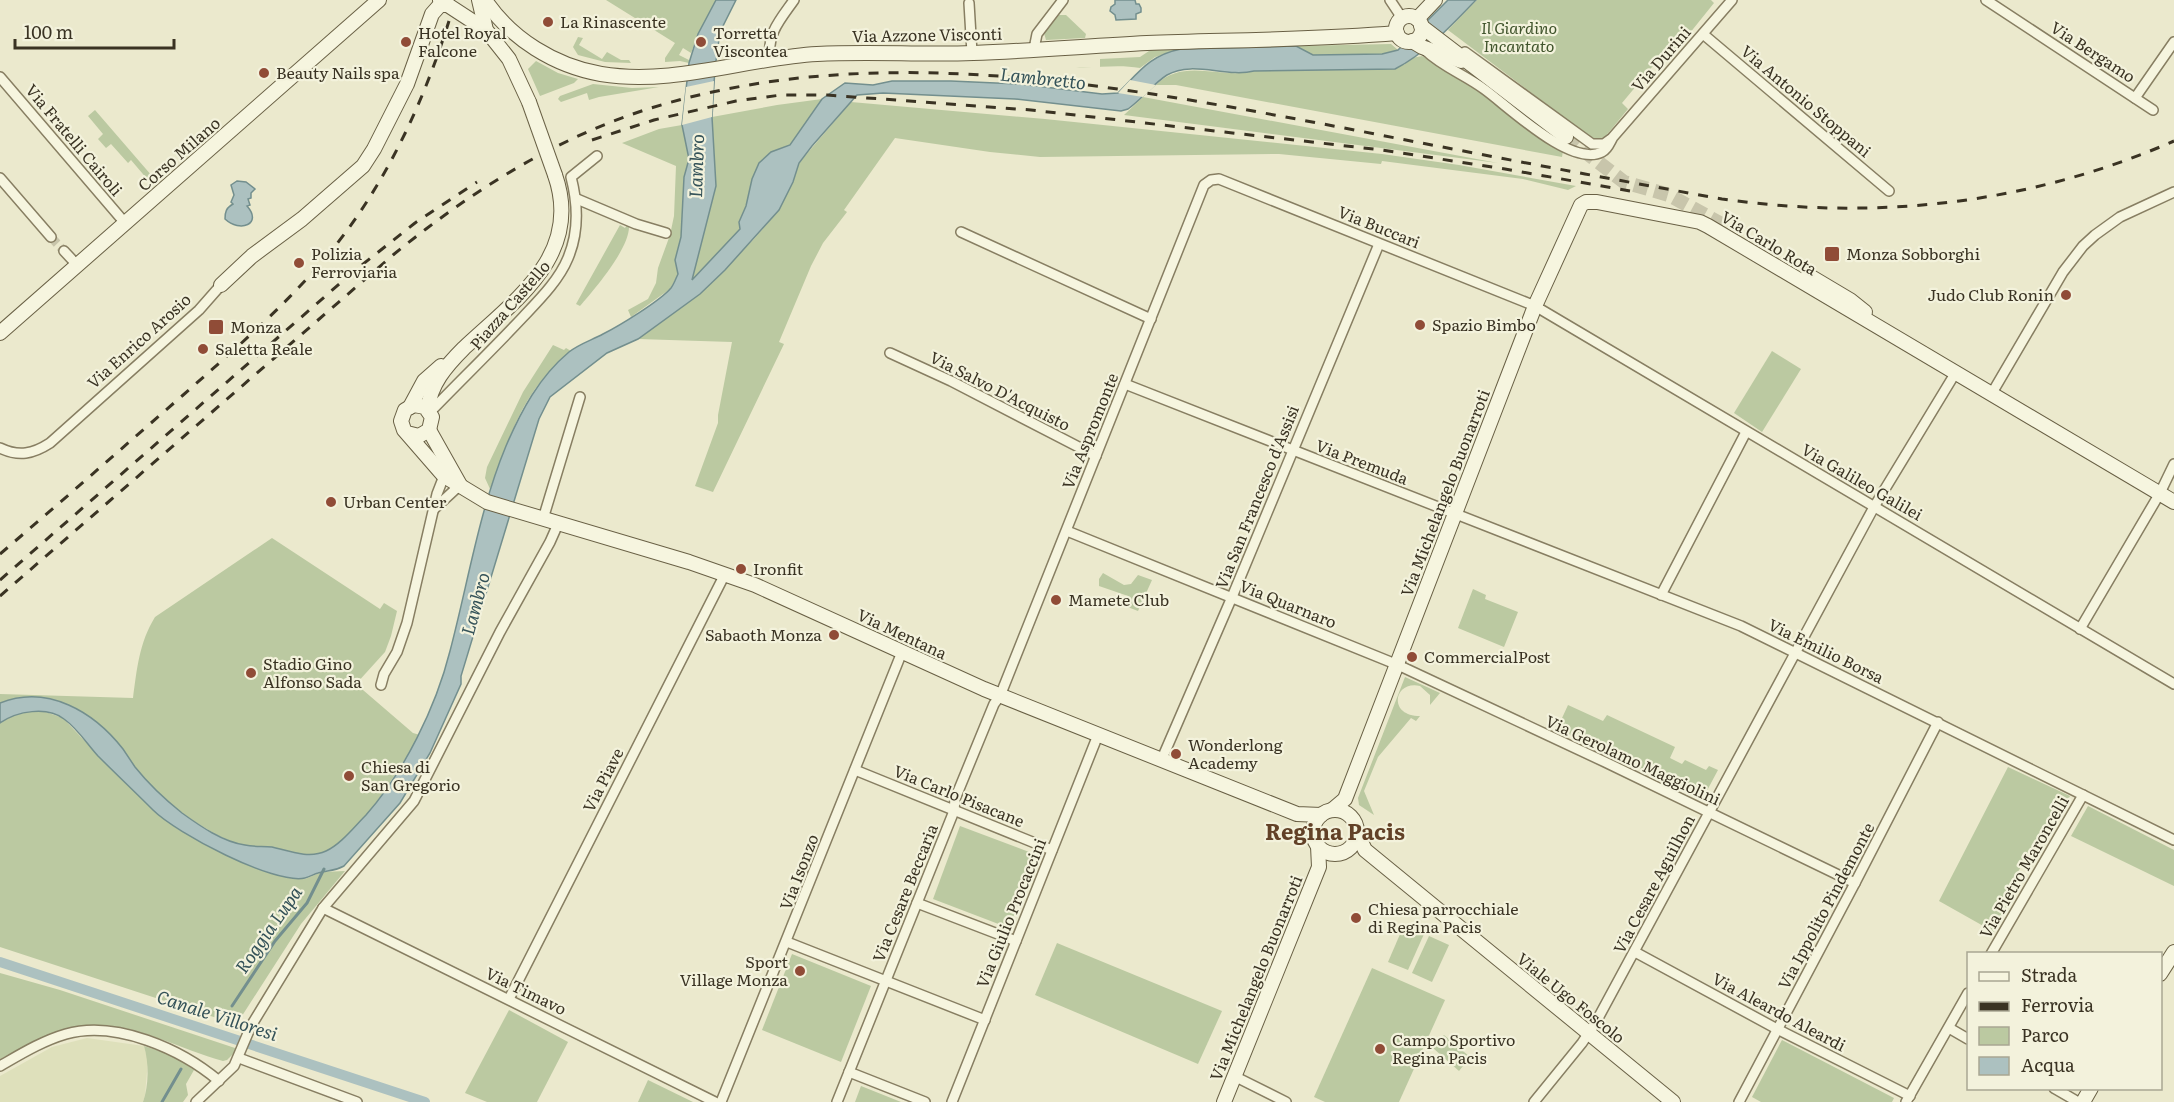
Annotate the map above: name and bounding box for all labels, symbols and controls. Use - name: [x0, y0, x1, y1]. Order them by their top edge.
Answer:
- place label: La Rinascente: [560, 9, 666, 33]
- scale bar: [15, 12, 174, 50]
- marker: La Rinascente: [541, 15, 555, 29]
- park label: Il Giardino Incantato: [1481, 15, 1557, 57]
- street label: Via Bergamo: [2046, 15, 2141, 88]
- text: 100 m: [24, 18, 73, 45]
- place label: Hotel Royal Falcone: [418, 20, 507, 62]
- place label: Torretta Viscontea: [713, 20, 788, 62]
- street label: Via Durini: [1625, 20, 1696, 96]
- street label: Via Azzone Visconti: [852, 21, 1002, 47]
- marker: Hotel Royal Falcone: [399, 35, 413, 49]
- marker: Torretta Viscontea: [694, 35, 708, 49]
- street label: Via Antonio Stoppani: [1736, 39, 1877, 162]
- place label: Beauty Nails spa: [276, 60, 400, 84]
- water label: Lambretto: [999, 60, 1087, 95]
- marker: Beauty Nails spa: [257, 66, 271, 80]
- street label: Via Fratelli Cairoli: [21, 78, 129, 201]
- street label: Corso Milano: [132, 110, 225, 196]
- water label: Lambro: [681, 134, 710, 198]
- street label: Via Buccari: [1335, 199, 1424, 253]
- street label: Via Carlo Rota: [1717, 204, 1822, 281]
- place label: Polizia Ferroviaria: [311, 241, 398, 283]
- place label: Monza Sobborghi: [1846, 241, 1980, 265]
- marker: Monza Sobborghi: [1823, 245, 1841, 263]
- street label: Piazza Castello: [463, 254, 555, 354]
- marker: Polizia Ferroviaria: [292, 256, 306, 270]
- place label: Judo Club Ronin: [1927, 282, 2054, 306]
- street label: Via Enrico Arosio: [81, 287, 196, 394]
- marker: Judo Club Ronin: [2059, 288, 2073, 302]
- place label: Spazio Bimbo: [1432, 312, 1536, 336]
- place label: Monza: [230, 314, 282, 338]
- marker: Monza: [207, 318, 225, 336]
- marker: Spazio Bimbo: [1413, 318, 1427, 332]
- place label: Saletta Reale: [215, 336, 312, 360]
- marker: Saletta Reale: [196, 342, 210, 356]
- street label: Via Salvo D'Acquisto: [926, 344, 1075, 436]
- street label: Via Aspromonte: [1055, 369, 1123, 492]
- street label: Via Michelangelo Buonarroti: [1393, 386, 1495, 600]
- street label: Via San Francesco d'Assisi: [1208, 401, 1304, 592]
- street label: Via Premuda: [1312, 432, 1413, 490]
- street label: Via Galileo Galilei: [1797, 437, 1928, 526]
- place label: Urban Center: [343, 489, 447, 513]
- marker: Urban Center: [324, 495, 338, 509]
- place label: Ironfit: [753, 556, 804, 580]
- marker: Ironfit: [734, 562, 748, 576]
- water label: Lambro: [453, 569, 496, 638]
- street label: Via Quarnaro: [1236, 573, 1341, 633]
- place label: Mamete Club: [1068, 587, 1169, 611]
- marker: Mamete Club: [1049, 593, 1063, 607]
- street label: Via Mentana: [854, 602, 952, 665]
- street label: Via Emilio Borsa: [1764, 612, 1889, 689]
- place label: Sabaoth Monza: [705, 622, 822, 646]
- marker: Sabaoth Monza: [827, 628, 841, 642]
- place label: CommercialPost: [1424, 644, 1551, 668]
- marker: CommercialPost: [1405, 650, 1419, 664]
- place label: Stadio Gino Alfonso Sada: [263, 651, 362, 693]
- marker: Stadio Gino Alfonso Sada: [244, 666, 258, 680]
- street label: Via Gerolamo Maggiolini: [1542, 708, 1725, 810]
- place label: Wonderlong Academy: [1188, 732, 1283, 774]
- street label: Via Piave: [576, 743, 628, 816]
- marker: Wonderlong Academy: [1169, 747, 1183, 761]
- place label: Chiesa di San Gregorio: [361, 754, 461, 796]
- street label: Via Carlo Pisacane: [890, 758, 1028, 832]
- marker: Chiesa di San Gregorio: [342, 769, 356, 783]
- street label: Via Pietro Maroncelli: [1972, 791, 2074, 942]
- street label: Via Cesare Aguilhon: [1606, 809, 1700, 957]
- district label: Regina Pacis: [1265, 814, 1405, 847]
- street label: Via Ippolito Pindemonte: [1771, 818, 1879, 993]
- street label: Via Cesare Beccaria: [865, 819, 943, 965]
- street label: Via Isonzo: [773, 830, 824, 913]
- street label: Via Giulio Procaccini: [969, 834, 1051, 991]
- street label: Via Michelangelo Buonarroti: [1203, 871, 1307, 1084]
- water label: Roggia Lupa: [228, 879, 308, 978]
- place label: Chiesa parrocchiale di Regina Pacis: [1368, 896, 1519, 938]
- marker: Chiesa parrocchiale di Regina Pacis: [1349, 911, 1363, 925]
- street label: Viale Ugo Foscolo: [1512, 946, 1631, 1048]
- place label: Sport Village Monza: [680, 949, 789, 991]
- legend: [1967, 952, 2162, 1090]
- street label: Via Timavo: [482, 960, 571, 1020]
- text: Strada: [2021, 961, 2078, 988]
- marker: Sport Village Monza: [793, 964, 807, 978]
- street label: Via Aleardo Aleardi: [1708, 966, 1851, 1057]
- water label: Canale Villoresi: [154, 982, 282, 1047]
- text: Ferrovia: [2021, 991, 2094, 1018]
- text: Parco: [2021, 1021, 2069, 1048]
- place label: Campo Sportivo Regina Pacis: [1392, 1027, 1515, 1069]
- marker: Campo Sportivo Regina Pacis: [1373, 1042, 1387, 1056]
- text: Acqua: [2021, 1051, 2075, 1078]

